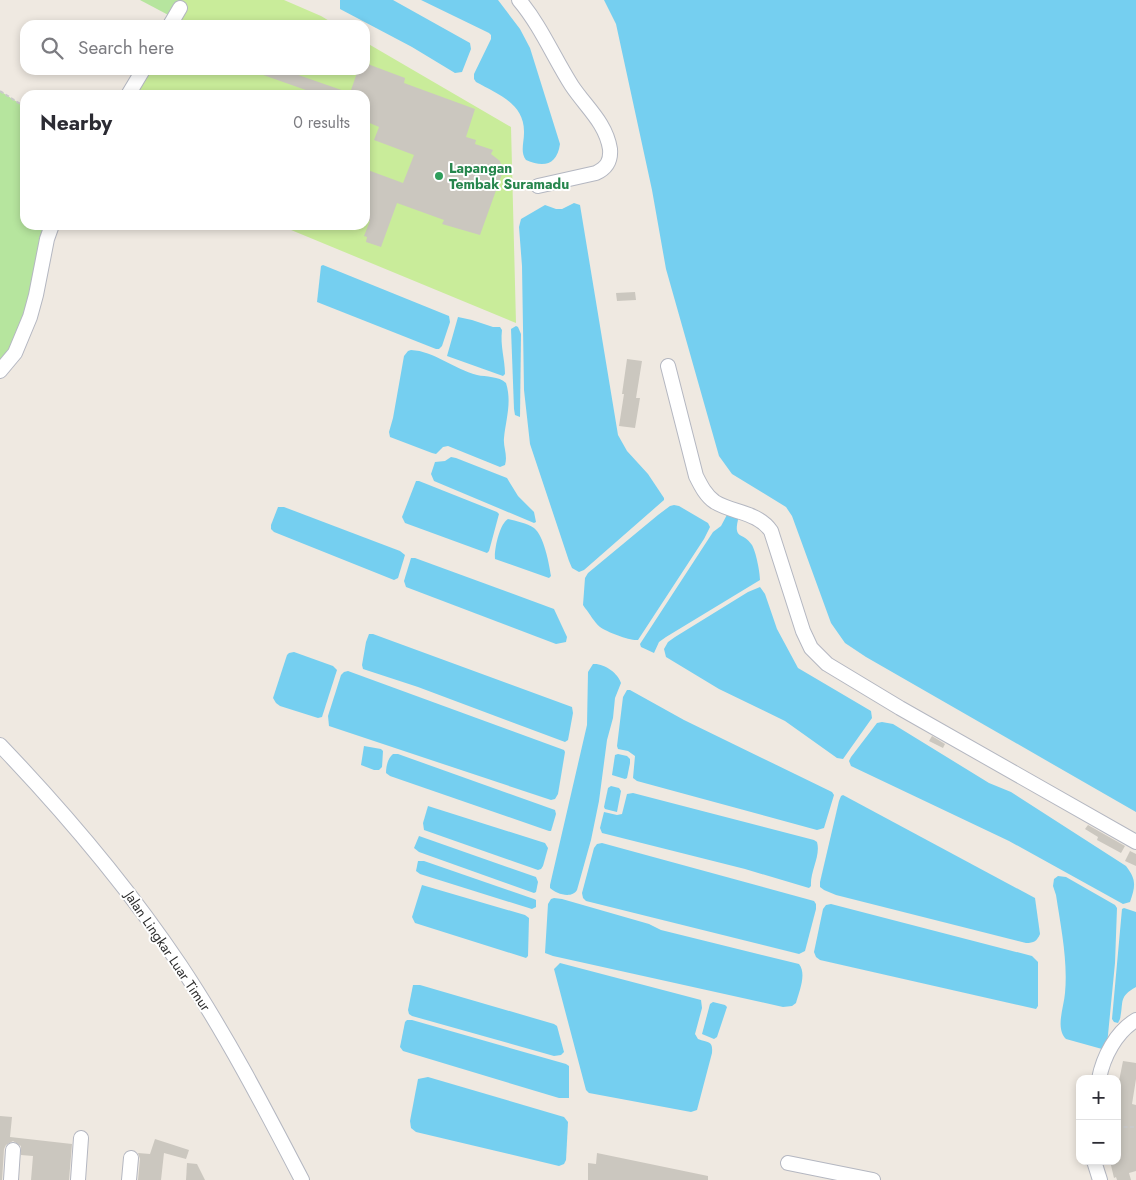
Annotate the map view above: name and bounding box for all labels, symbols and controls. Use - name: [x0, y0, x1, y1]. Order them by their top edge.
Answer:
- search box: [20, 20, 370, 75]
- icon: search: [38, 34, 66, 62]
- text: Search here: [78, 34, 174, 61]
- text: Nearby: [40, 108, 112, 138]
- text: 0 results: [293, 111, 350, 134]
- place label: Lapangan Tembak Suramadu: [449, 158, 569, 194]
- marker: Lapangan Tembak Suramadu: [433, 170, 445, 182]
- street label: Jalan Lingkar Luar Timur: [119, 885, 216, 1015]
- map controls: [1076, 1075, 1121, 1165]
- button: +: [1076, 1075, 1121, 1120]
- button: −: [1076, 1120, 1121, 1165]

